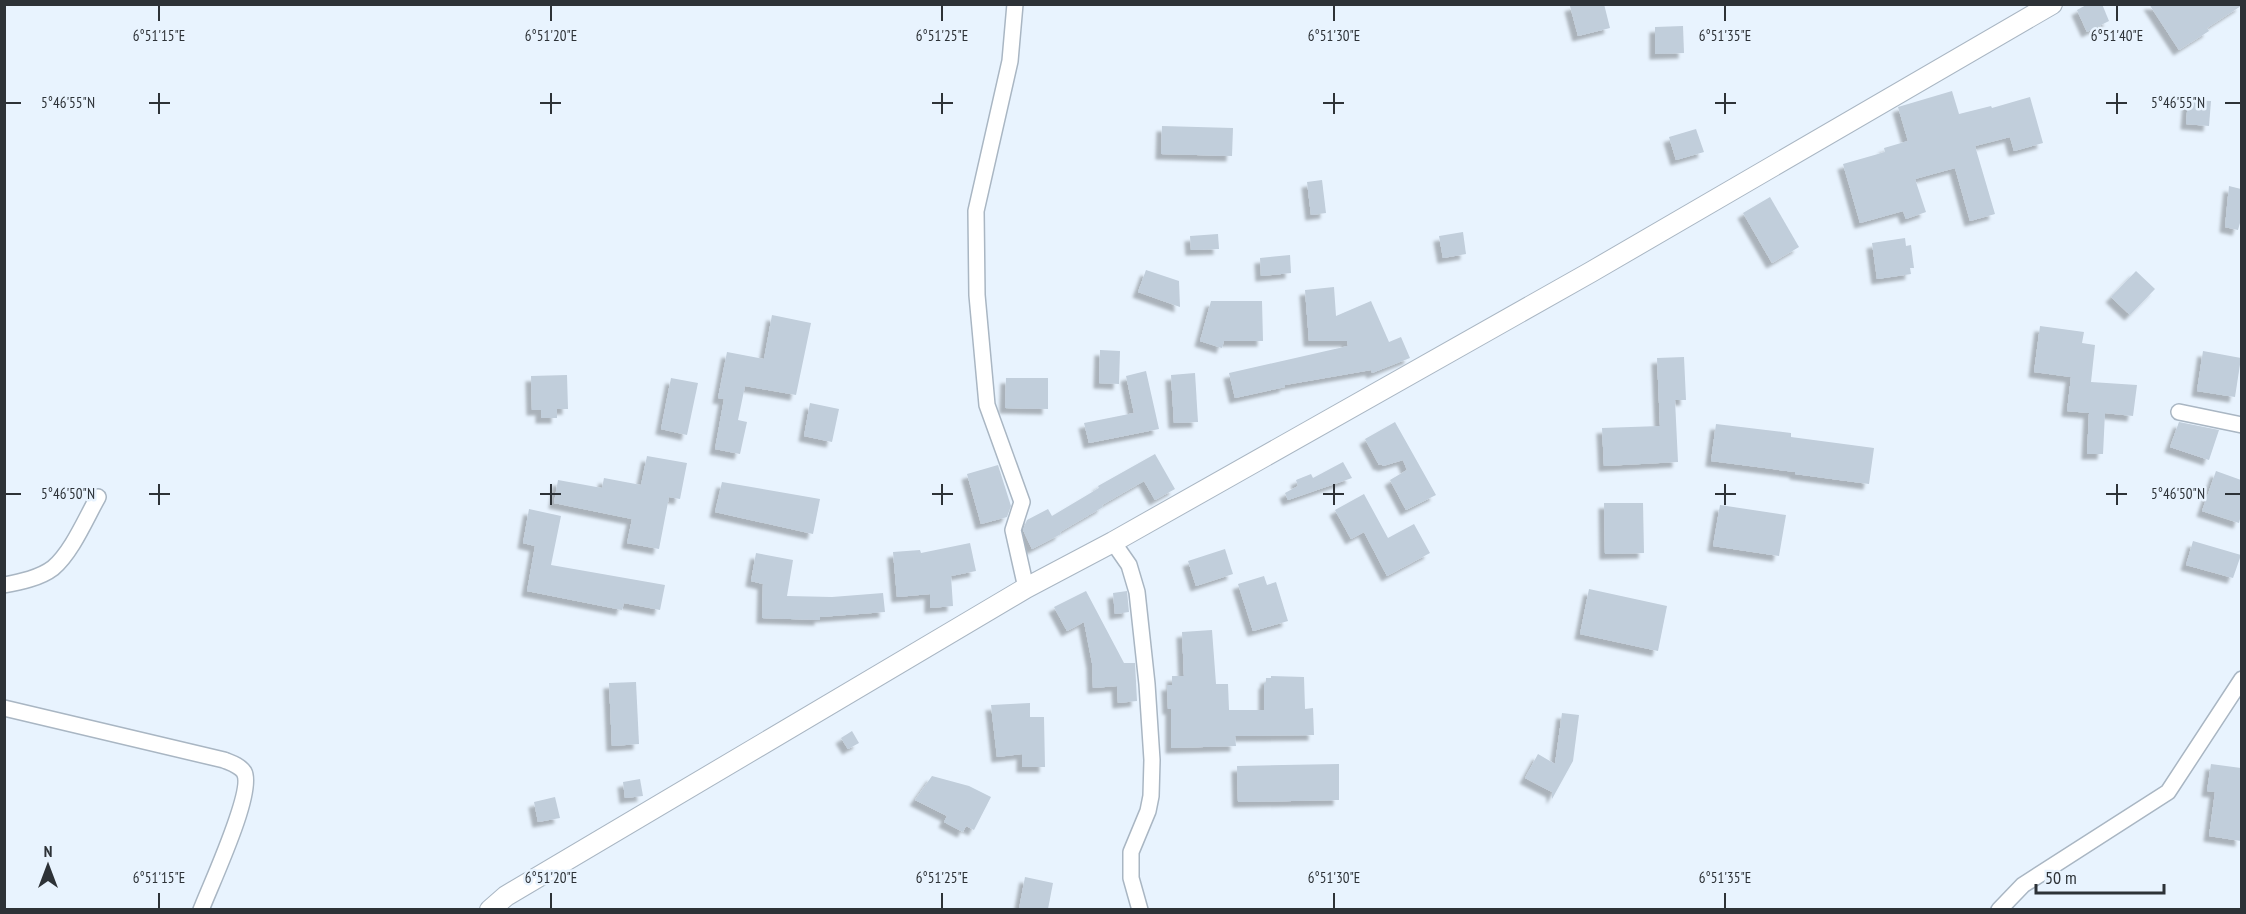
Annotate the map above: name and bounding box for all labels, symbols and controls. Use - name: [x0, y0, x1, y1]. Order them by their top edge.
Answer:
- text: 6°51'15"E: [133, 26, 185, 45]
- text: 6°51'20"E: [525, 26, 577, 45]
- text: 6°51'25"E: [916, 26, 968, 45]
- text: 6°51'30"E: [1308, 26, 1360, 45]
- text: 6°51'35"E: [1699, 26, 1751, 45]
- text: 6°51'40"E: [2091, 26, 2143, 45]
- text: 5°46'55"N: [41, 93, 95, 112]
- text: 5°46'55"N: [2151, 93, 2205, 112]
- text: 5°46'50"N: [41, 484, 95, 503]
- text: 5°46'50"N: [2151, 484, 2205, 503]
- north arrow: [18, 836, 78, 896]
- text: N: [44, 841, 52, 861]
- scale bar: [2036, 857, 2164, 895]
- text: 50 m: [2045, 866, 2077, 889]
- text: 6°51'15"E: [133, 868, 185, 887]
- text: 6°51'20"E: [525, 868, 577, 887]
- text: 6°51'25"E: [916, 868, 968, 887]
- text: 6°51'30"E: [1308, 868, 1360, 887]
- text: 6°51'35"E: [1699, 868, 1751, 887]

